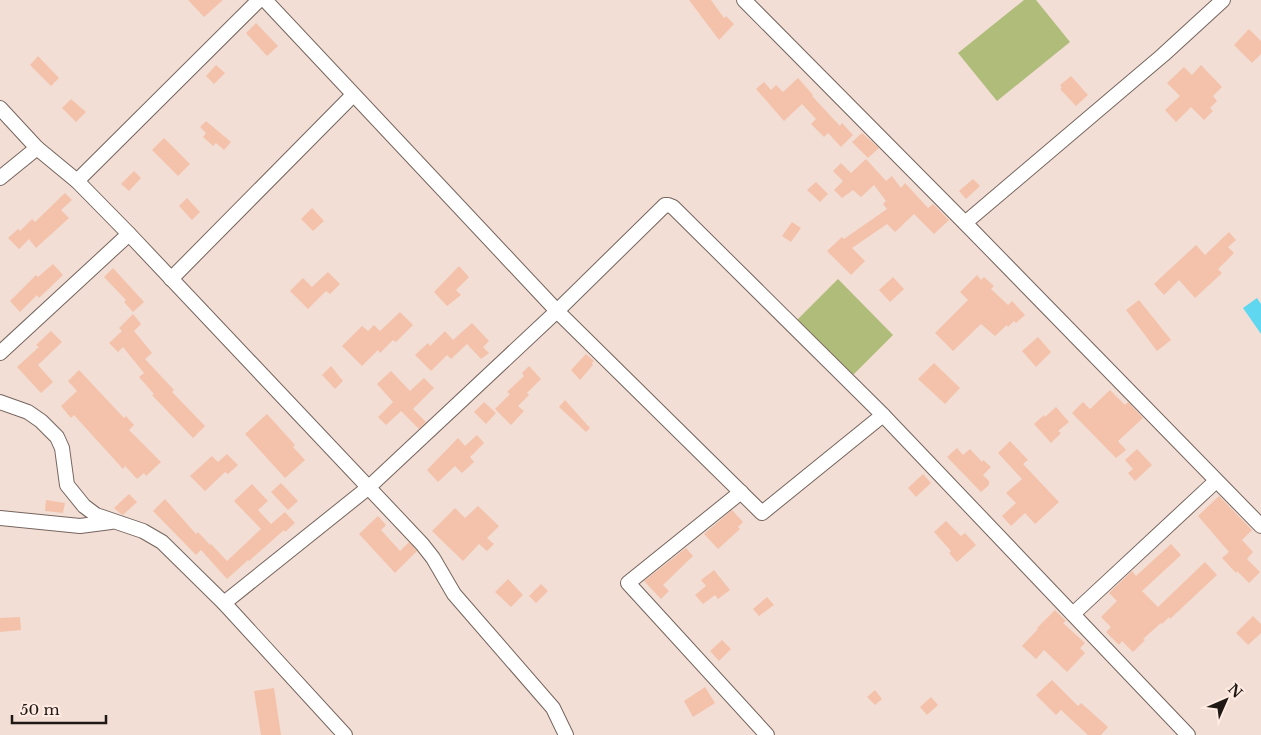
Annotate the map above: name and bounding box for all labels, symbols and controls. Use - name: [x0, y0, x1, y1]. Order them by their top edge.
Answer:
- north arrow: [1201, 675, 1251, 725]
- text: N: [1224, 680, 1246, 702]
- scale bar: [12, 692, 106, 724]
- text: 50 m: [20, 700, 60, 719]

